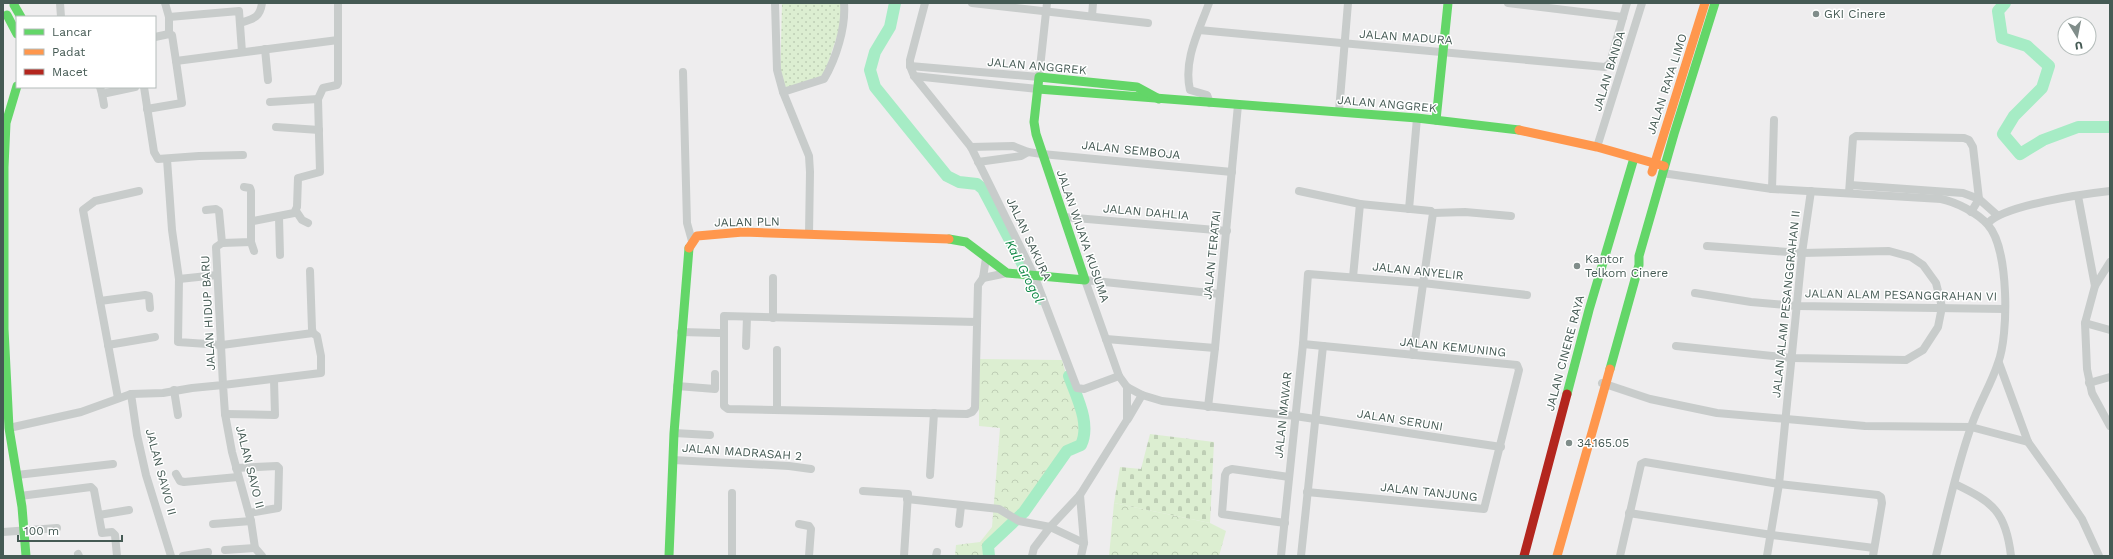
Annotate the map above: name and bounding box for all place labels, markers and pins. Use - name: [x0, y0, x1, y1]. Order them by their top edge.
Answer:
- place label: GKI Cinere: [1824, 7, 1886, 21]
- marker: GKI Cinere: [1811, 9, 1821, 19]
- place label: Kantor Telkom Cinere: [1585, 252, 1668, 280]
- marker: Kantor Telkom Cinere: [1572, 261, 1582, 271]
- place label: 34.165.05: [1577, 436, 1629, 450]
- marker: 34.165.05: [1564, 438, 1574, 448]

